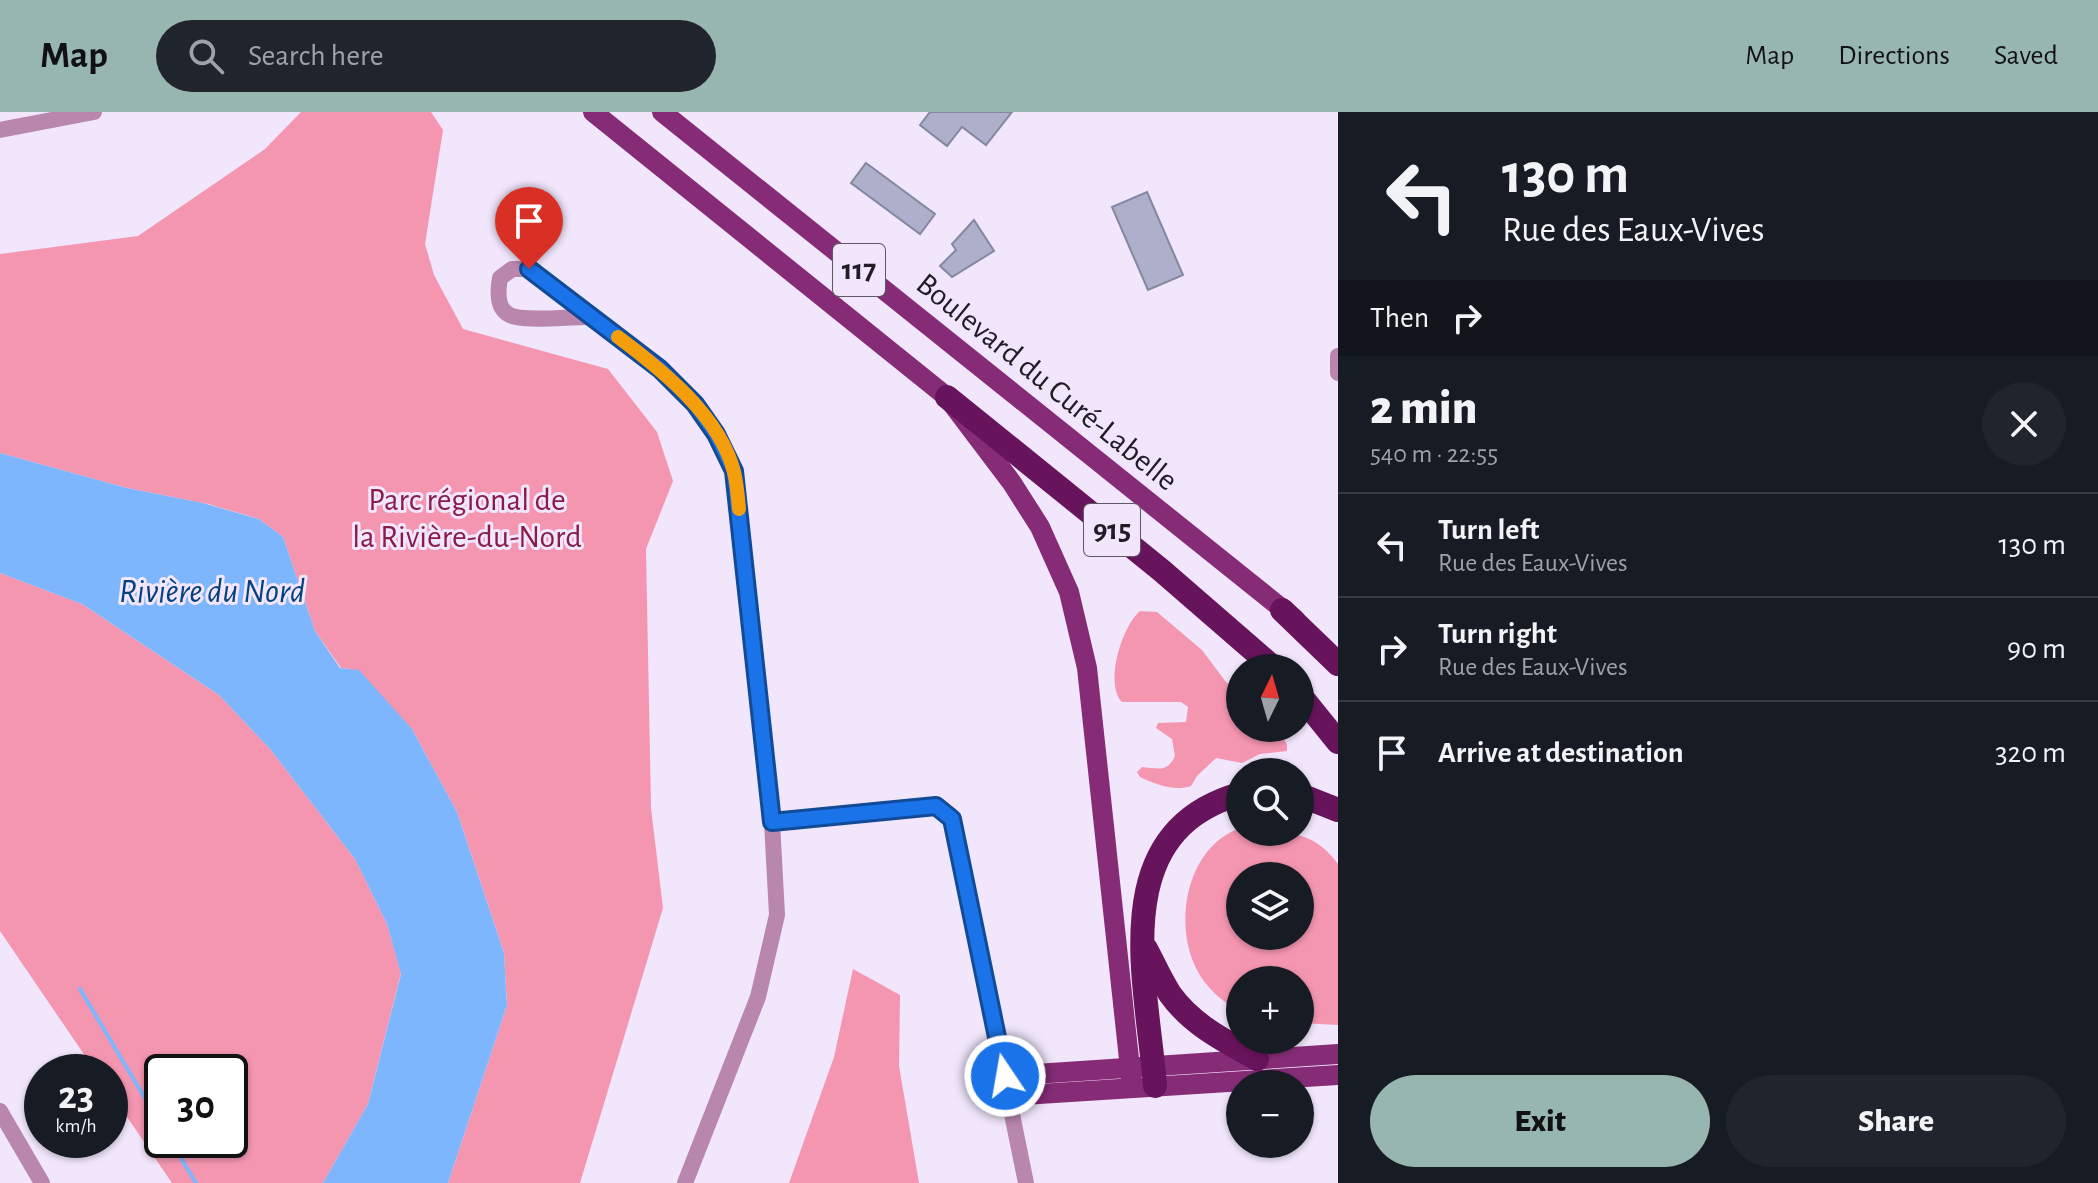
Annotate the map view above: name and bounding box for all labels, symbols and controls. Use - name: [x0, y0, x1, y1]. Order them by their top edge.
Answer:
- search box: [156, 20, 716, 92]
- icon: search: [184, 34, 228, 78]
- text: Map: [40, 37, 108, 75]
- text: Search here: [248, 41, 384, 71]
- text: Map: [1745, 42, 1794, 70]
- text: Directions: [1838, 42, 1950, 70]
- text: Saved: [1994, 42, 2058, 70]
- icon: left: [1370, 144, 1474, 248]
- text: 130 m: [1502, 147, 1629, 203]
- pin: [495, 187, 563, 269]
- icon: arrive: [507, 199, 551, 243]
- text: Rue des Eaux-Vives: [1502, 212, 1765, 248]
- road number: 117: [833, 244, 885, 296]
- street label: Boulevard du Curé-Labelle: [910, 267, 1184, 497]
- icon: right: [1445, 296, 1489, 340]
- text: Then: [1370, 303, 1429, 333]
- button: close: [1982, 382, 2066, 466]
- text: 2 min: [1370, 385, 1478, 433]
- text: 540 m · 22:55: [1370, 441, 1498, 467]
- park label: Parc régional de la Rivière-du-Nord: [352, 484, 582, 553]
- road number: 915: [1084, 504, 1140, 556]
- text: Turn left: [1438, 515, 1539, 545]
- icon: left: [1370, 523, 1414, 567]
- text: 130 m: [1999, 530, 2066, 560]
- text: Rue des Eaux-Vives: [1438, 550, 1628, 576]
- water label: Rivière du Nord: [119, 575, 305, 609]
- text: Turn right: [1438, 619, 1557, 649]
- icon: right: [1370, 627, 1414, 671]
- text: 90 m: [2007, 634, 2066, 664]
- north arrow: [1226, 654, 1314, 742]
- map controls: [1226, 654, 1314, 1158]
- text: Rue des Eaux-Vives: [1438, 654, 1628, 680]
- icon: arrive: [1370, 731, 1414, 775]
- text: Arrive at destination: [1438, 738, 1684, 768]
- text: 320 m: [1995, 738, 2066, 768]
- button: search: [1226, 758, 1314, 846]
- button: layers: [1226, 862, 1314, 950]
- button: +: [1226, 966, 1314, 1054]
- position arrow: [963, 1034, 1047, 1118]
- speed limit sign: 30: [144, 1054, 248, 1158]
- button: −: [1226, 1070, 1314, 1158]
- button: Exit: [1370, 1075, 1710, 1167]
- button: Share: [1726, 1075, 2066, 1167]
- text: 23: [58, 1076, 94, 1116]
- text: km/h: [55, 1116, 97, 1136]

